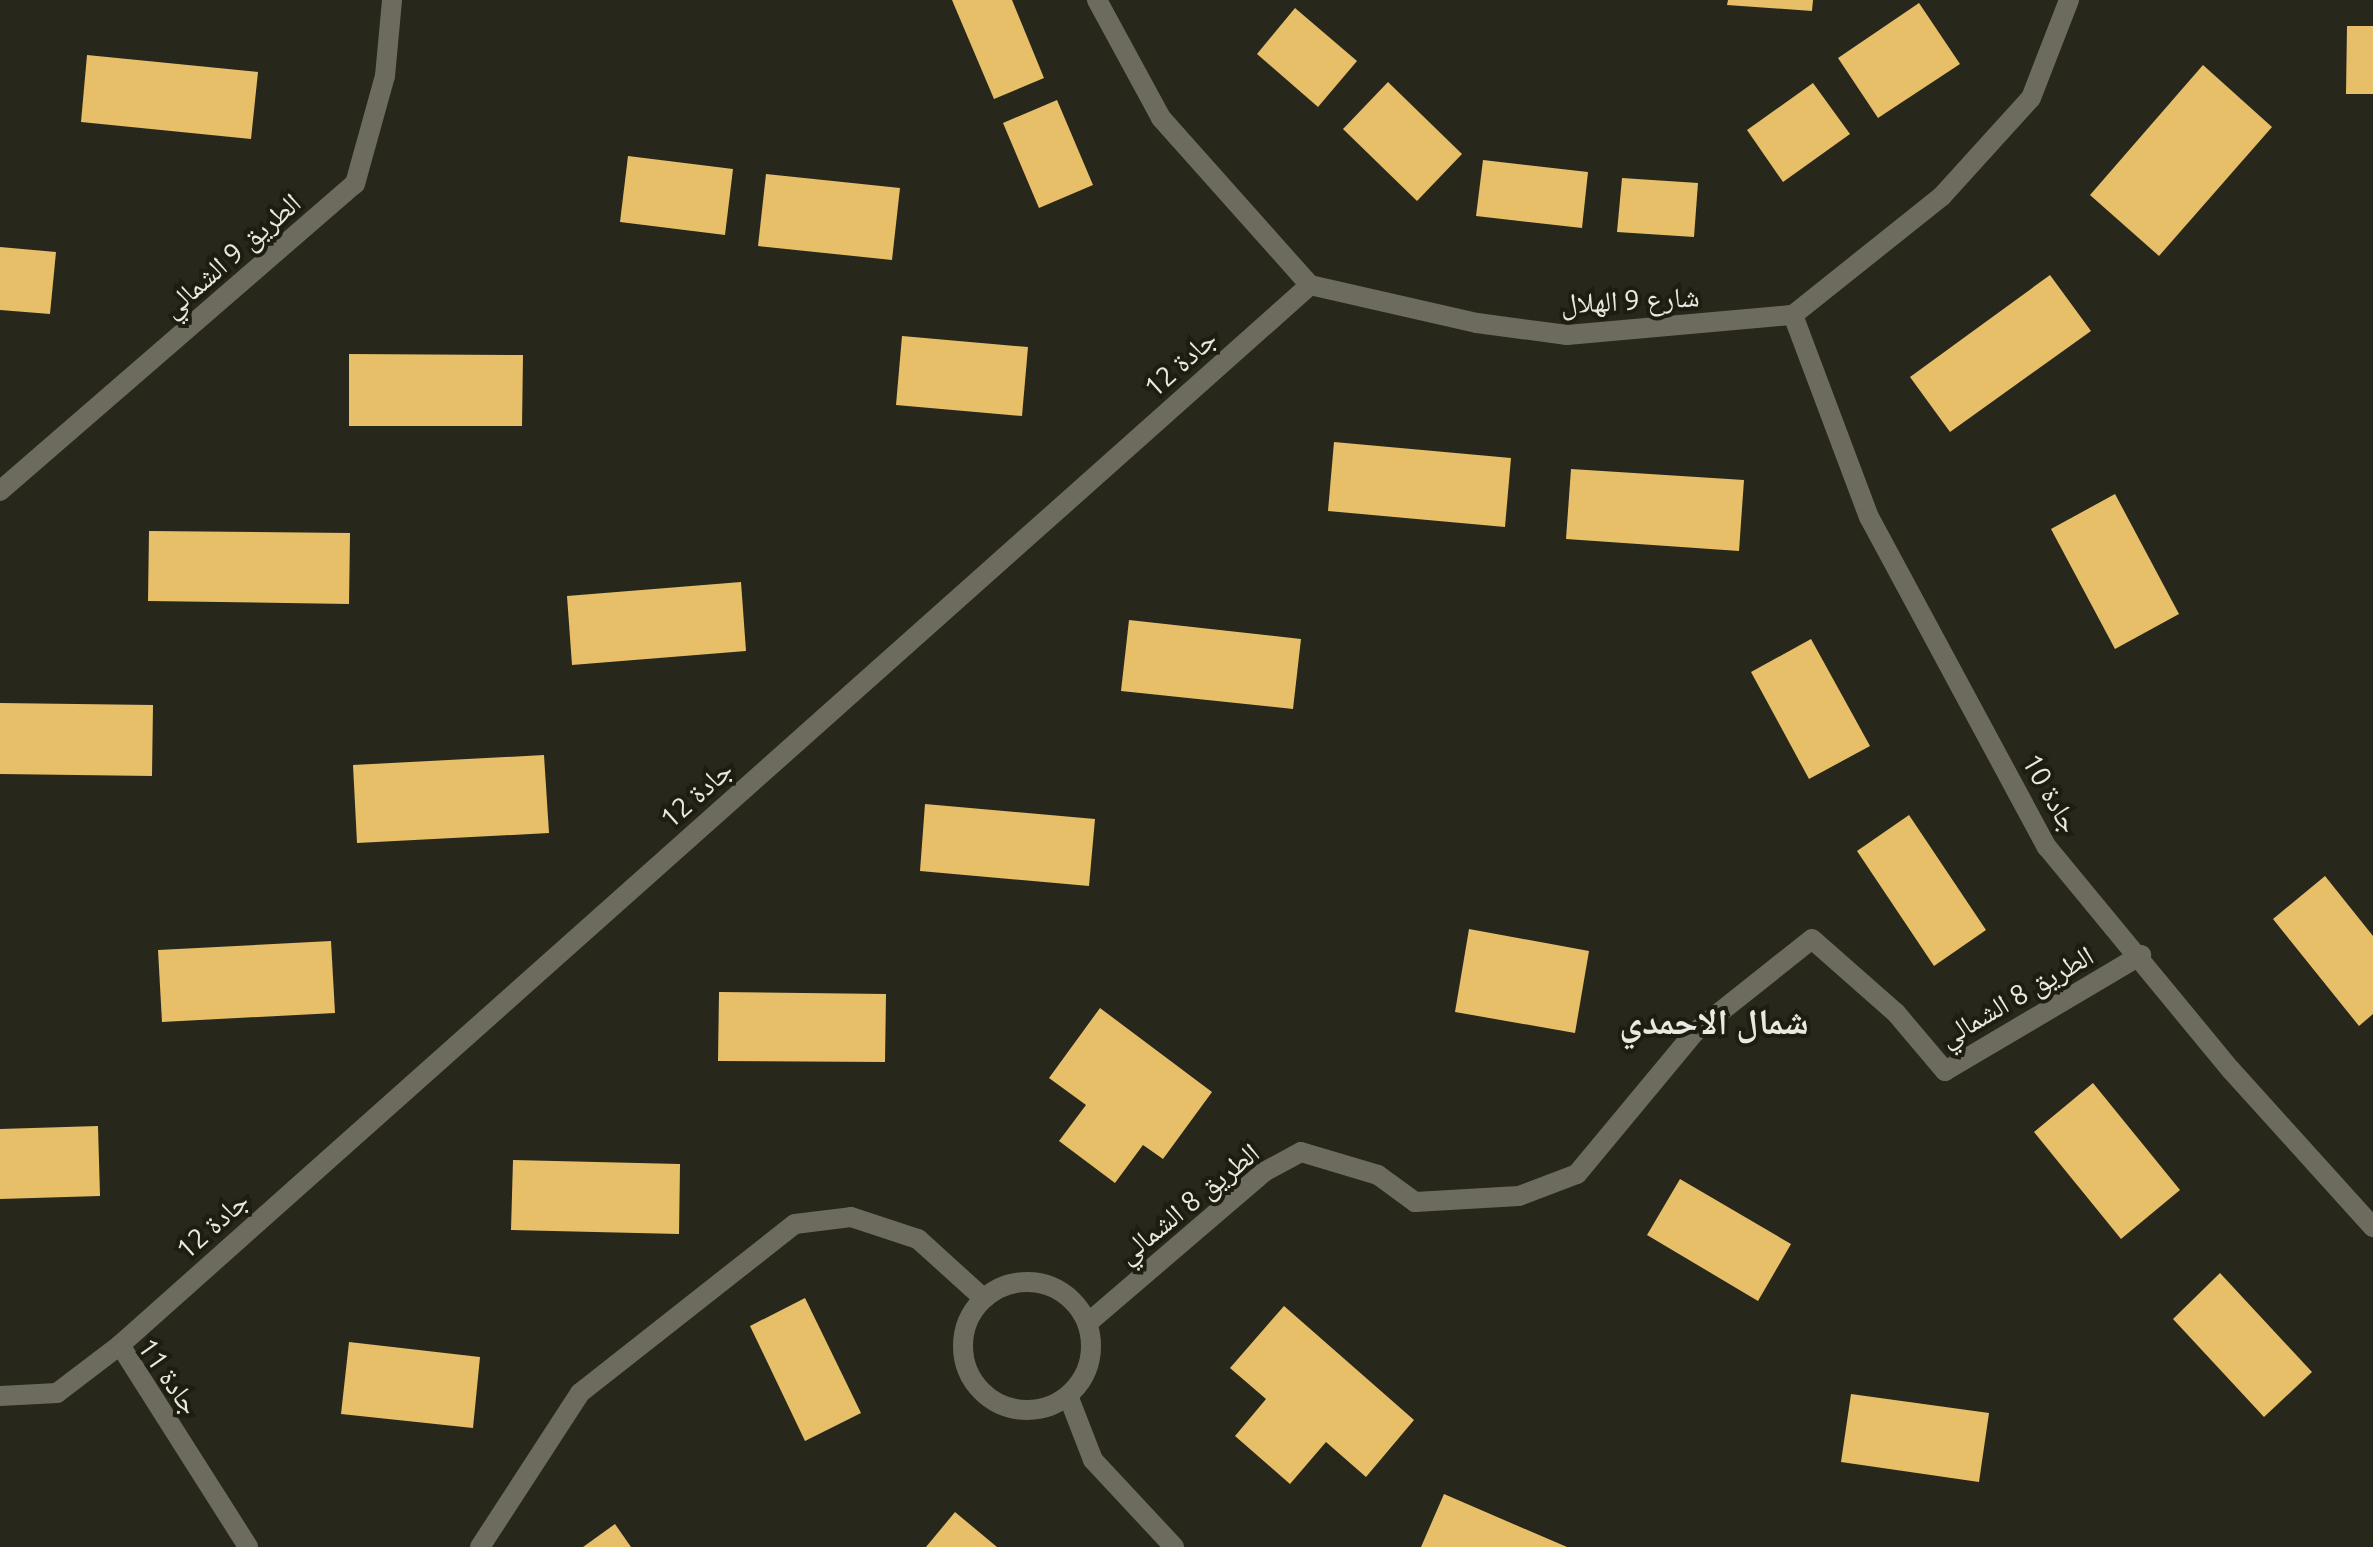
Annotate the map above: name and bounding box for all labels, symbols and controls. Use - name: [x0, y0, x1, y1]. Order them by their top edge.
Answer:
- street label: الطريق 9 الشمالي: [155, 186, 307, 324]
- street label: شارع 9 الهلال: [1560, 280, 1700, 320]
- street label: جادة 12: [1137, 322, 1223, 404]
- street label: جادة 10: [2015, 747, 2087, 839]
- street label: جادة 12: [653, 753, 739, 835]
- street label: الطريق 8 الشمالي: [1933, 938, 2099, 1054]
- district label: شمال الاحمدي: [1619, 999, 1809, 1043]
- street label: الطريق 8 الشمالي: [1110, 1136, 1266, 1270]
- street label: جادة 12: [169, 1184, 255, 1266]
- street label: جادة 11: [131, 1331, 207, 1421]

